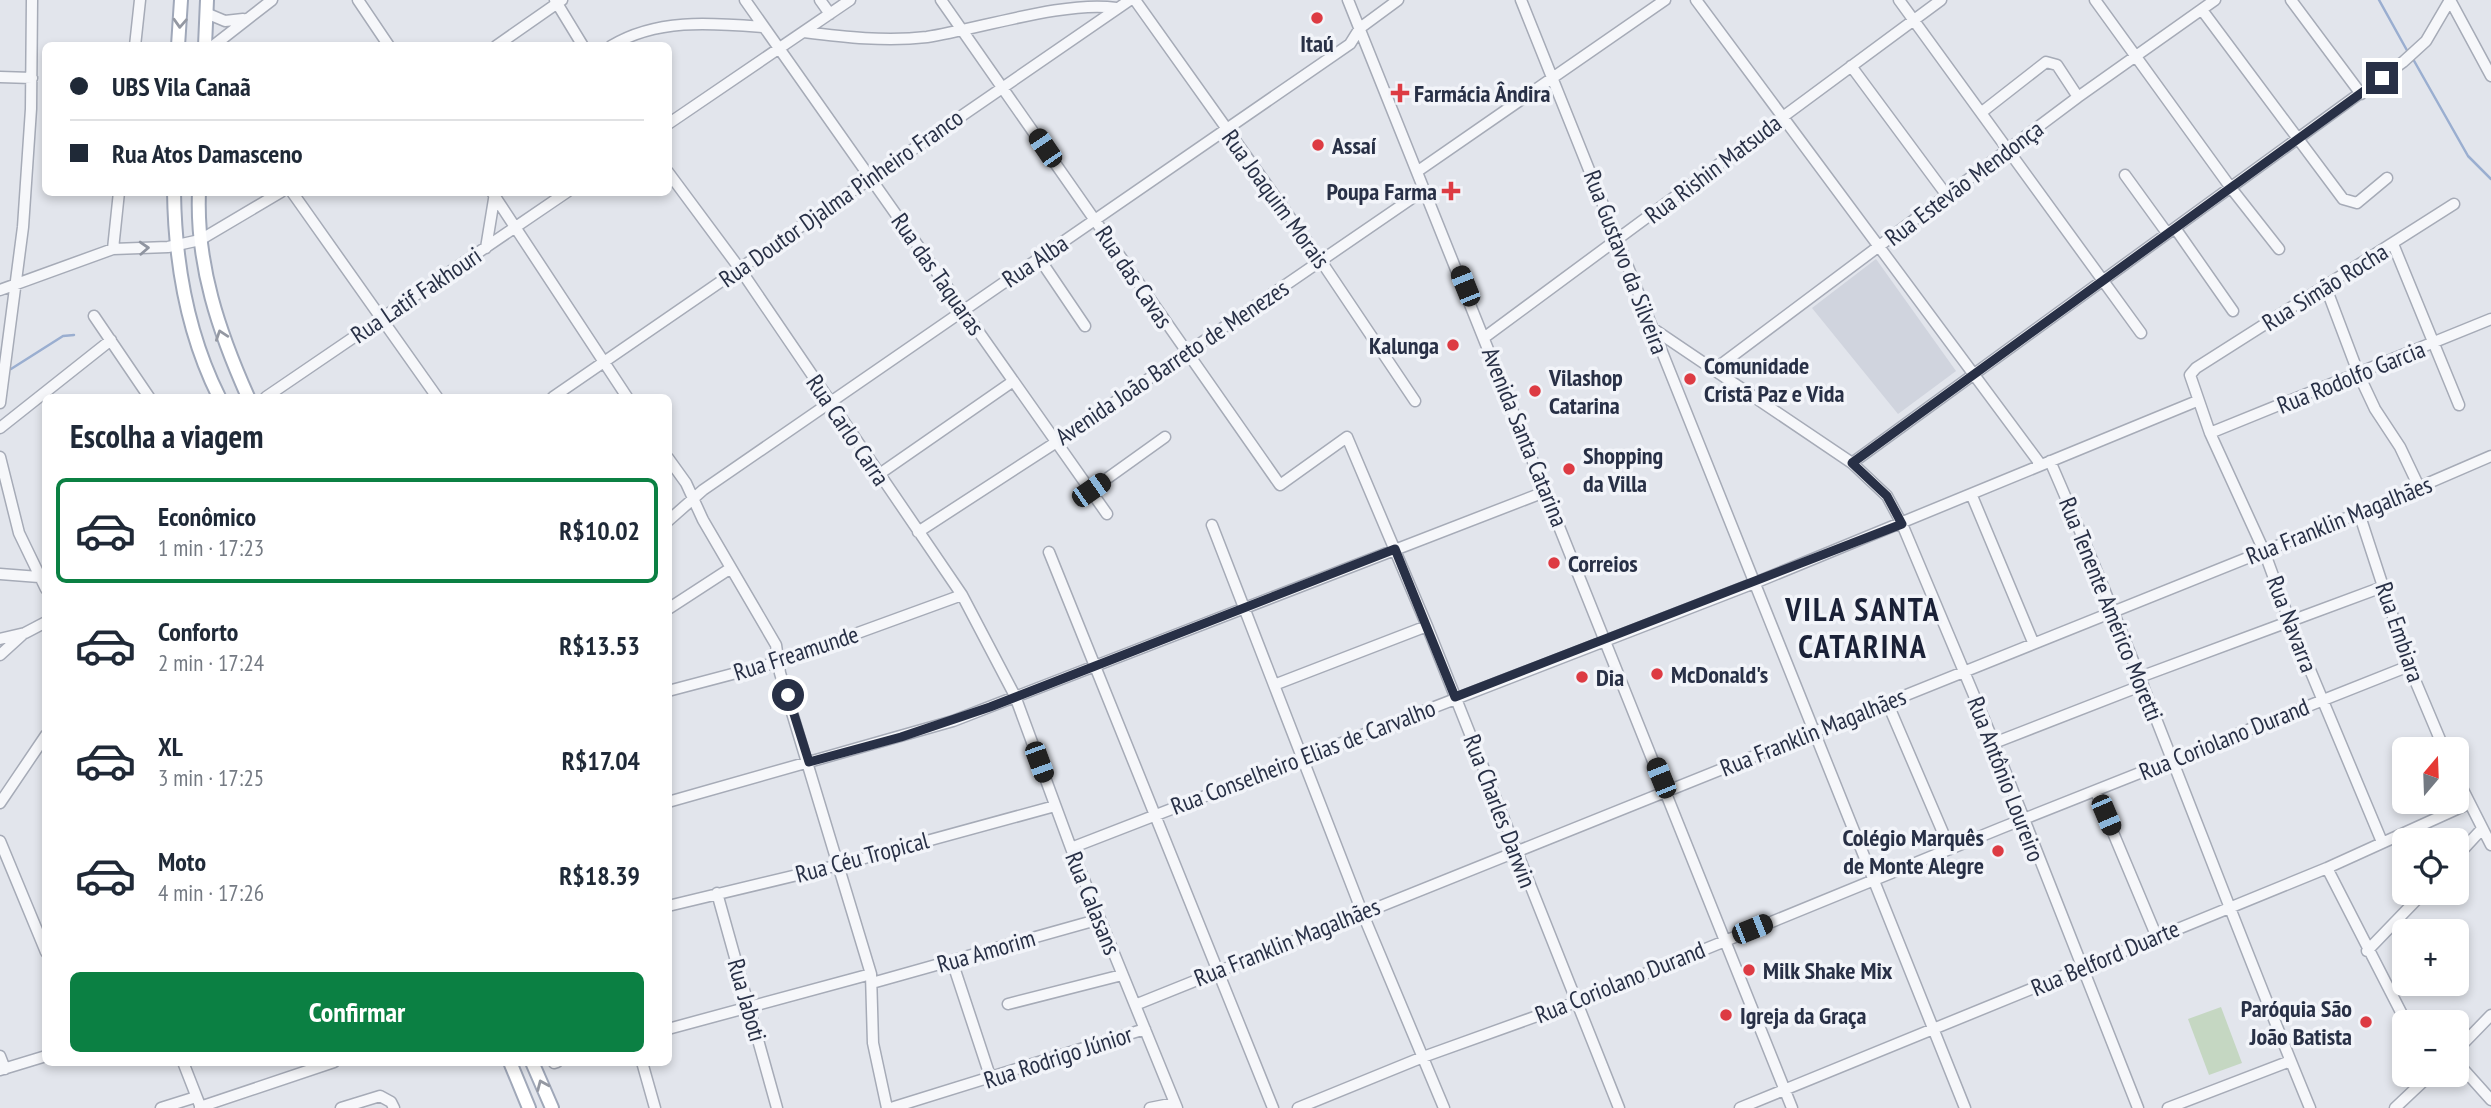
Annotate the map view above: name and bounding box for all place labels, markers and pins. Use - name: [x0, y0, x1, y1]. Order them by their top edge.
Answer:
- marker: Itaú: [1309, 10, 1325, 26]
- place label: Itaú: [1300, 28, 1334, 59]
- place label: Farmácia Ândira: [1414, 78, 1551, 109]
- marker: Farmácia Ândira: [1392, 85, 1408, 101]
- place label: Assaí: [1331, 130, 1377, 161]
- marker: Assaí: [1310, 137, 1326, 153]
- place label: Poupa Farma: [1327, 176, 1437, 207]
- marker: Poupa Farma: [1443, 183, 1459, 199]
- place label: Kalunga: [1369, 330, 1439, 361]
- marker: Kalunga: [1445, 337, 1461, 353]
- place label: Comunidade Cristã Paz e Vida: [1704, 350, 1844, 409]
- place label: Vilashop Catarina: [1548, 362, 1623, 421]
- marker: Comunidade Cristã Paz e Vida: [1682, 371, 1698, 387]
- marker: Vilashop Catarina: [1527, 383, 1543, 399]
- place label: Shopping da Villa: [1583, 440, 1663, 499]
- marker: Shopping da Villa: [1561, 461, 1577, 477]
- place label: Correios: [1568, 548, 1638, 579]
- marker: Correios: [1546, 555, 1562, 571]
- place label: McDonald's: [1671, 659, 1768, 690]
- place label: Dia: [1596, 662, 1624, 693]
- marker: McDonald's: [1649, 666, 1665, 682]
- marker: Dia: [1574, 669, 1590, 685]
- place label: Colégio Marquês de Monte Alegre: [1842, 822, 1984, 881]
- marker: Colégio Marquês de Monte Alegre: [1990, 843, 2006, 859]
- place label: Milk Shake Mix: [1763, 955, 1893, 986]
- marker: Milk Shake Mix: [1741, 962, 1757, 978]
- place label: Paróquia São João Batista: [2241, 993, 2352, 1052]
- place label: Igreja da Graça: [1740, 1000, 1866, 1031]
- marker: Igreja da Graça: [1718, 1007, 1734, 1023]
- marker: Paróquia São João Batista: [2358, 1014, 2374, 1030]

